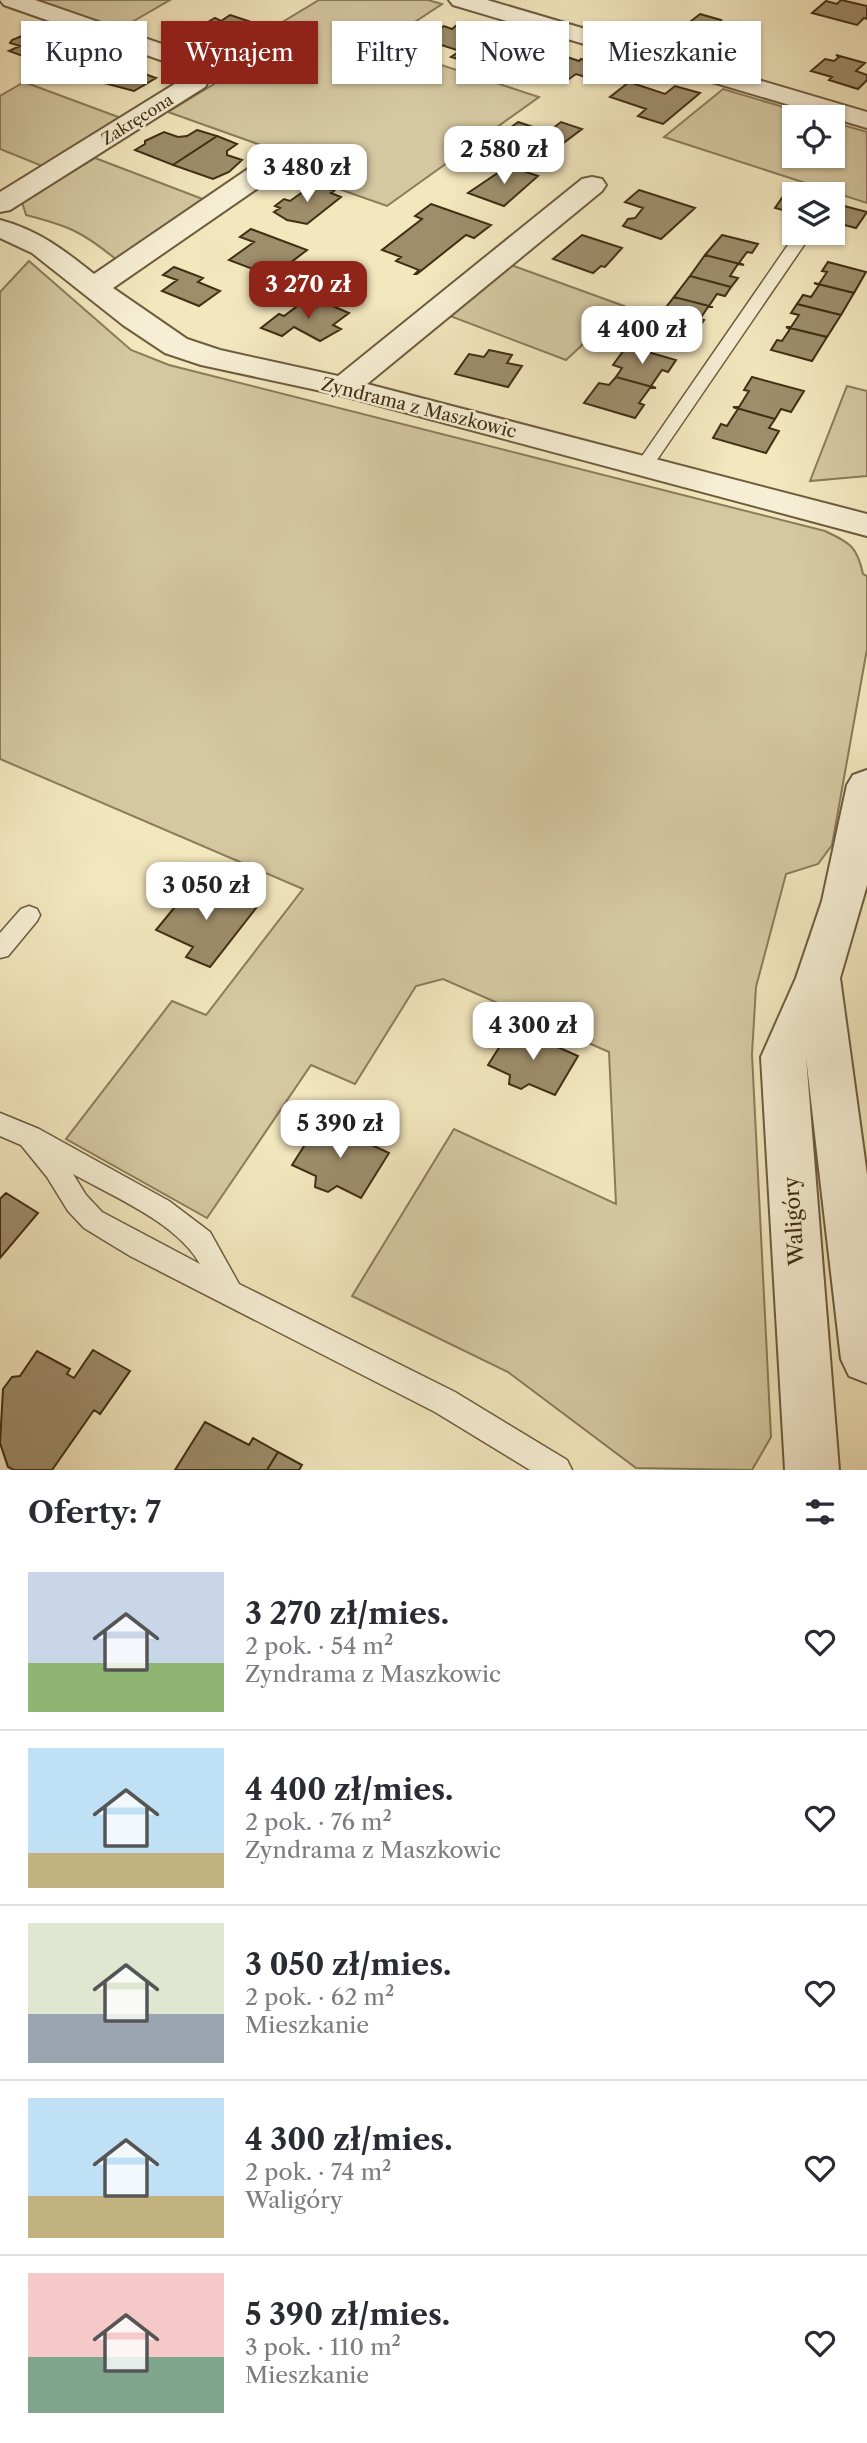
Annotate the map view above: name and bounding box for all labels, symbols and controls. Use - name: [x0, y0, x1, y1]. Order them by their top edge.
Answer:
- chip: Kupno: [21, 21, 147, 84]
- chip: Wynajem: [161, 21, 318, 84]
- chip: Filtry: [332, 21, 442, 84]
- chip: Nowe: [456, 21, 569, 84]
- chip: Mieszkanie: [583, 21, 761, 84]
- street label: Zakręcona: [98, 89, 177, 149]
- map controls: [782, 105, 845, 245]
- button: locate: [782, 105, 845, 168]
- pin: 2 580 zł: [432, 127, 576, 186]
- text: 2 580 zł: [460, 135, 548, 163]
- pin: 3 480 zł: [235, 144, 379, 204]
- text: 3 480 zł: [263, 153, 351, 181]
- button: layers: [782, 182, 845, 245]
- pin: 3 270 zł: [236, 262, 380, 321]
- text: 3 270 zł: [265, 270, 351, 298]
- pin: 4 400 zł: [570, 306, 714, 366]
- text: 4 400 zł: [597, 315, 687, 343]
- street label: Zyndrama z Maszkowic: [319, 373, 519, 443]
- pin: 3 050 zł: [134, 862, 278, 922]
- text: 3 050 zł: [162, 871, 250, 899]
- pin: 4 300 zł: [461, 1002, 605, 1062]
- text: 4 300 zł: [489, 1011, 577, 1039]
- pin: 5 390 zł: [268, 1100, 412, 1160]
- text: 5 390 zł: [297, 1109, 383, 1137]
- street label: Waligóry: [778, 1175, 809, 1267]
- icon: filters: [801, 1493, 839, 1531]
- text: Oferty: 7: [28, 1494, 161, 1531]
- text: 3 270 zł/mies.: [245, 1595, 449, 1632]
- icon: home: [84, 1600, 168, 1684]
- icon: heart: [801, 1623, 839, 1661]
- text: 2 pok. · 54 m²: [245, 1632, 393, 1660]
- text: Zyndrama z Maszkowic: [245, 1660, 501, 1688]
- text: 4 400 zł/mies.: [245, 1771, 453, 1808]
- icon: home: [84, 1776, 168, 1860]
- icon: heart: [801, 1799, 839, 1837]
- text: 2 pok. · 76 m²: [245, 1808, 392, 1836]
- text: Zyndrama z Maszkowic: [245, 1836, 501, 1864]
- text: 3 050 zł/mies.: [245, 1946, 451, 1983]
- icon: home: [84, 1951, 168, 2035]
- icon: heart: [801, 1974, 839, 2012]
- text: 2 pok. · 62 m²: [245, 1983, 394, 2011]
- text: Mieszkanie: [245, 2011, 369, 2039]
- text: 4 300 zł/mies.: [245, 2121, 453, 2158]
- icon: home: [84, 2126, 168, 2210]
- icon: heart: [801, 2149, 839, 2187]
- text: 2 pok. · 74 m²: [245, 2158, 392, 2186]
- text: Waligóry: [245, 2186, 343, 2214]
- text: 5 390 zł/mies.: [245, 2296, 450, 2333]
- icon: home: [84, 2301, 168, 2385]
- icon: heart: [801, 2324, 839, 2362]
- text: 3 pok. · 110 m²: [245, 2333, 401, 2361]
- text: Mieszkanie: [245, 2361, 369, 2389]

